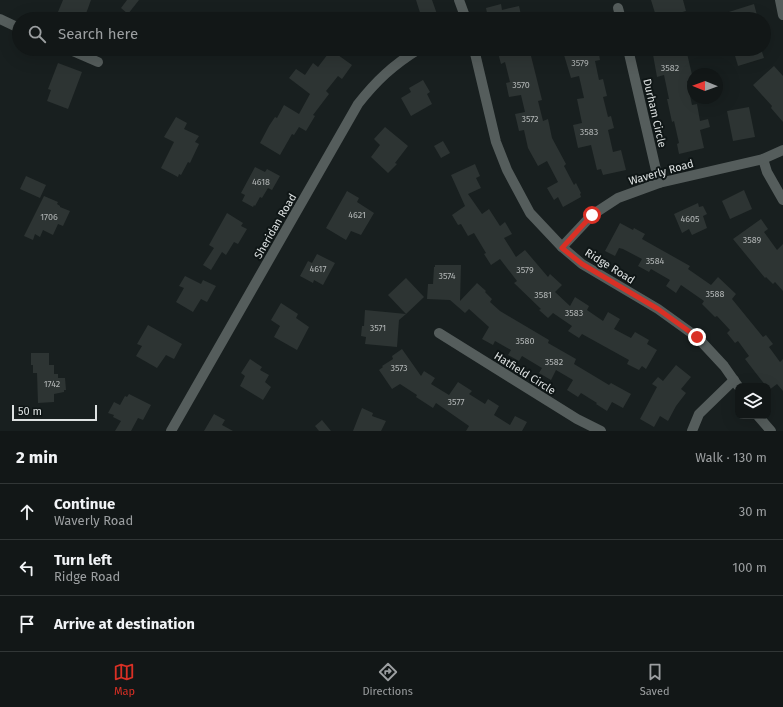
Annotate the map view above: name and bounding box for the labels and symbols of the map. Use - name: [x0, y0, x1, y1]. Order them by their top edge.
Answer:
- house number: 3579: [571, 58, 589, 68]
- house number: 3582: [661, 63, 679, 73]
- north arrow: [687, 68, 723, 104]
- street label: Durham Circle: [640, 77, 669, 149]
- house number: 3570: [512, 80, 530, 90]
- house number: 3572: [521, 114, 539, 124]
- house number: 3583: [580, 127, 598, 137]
- street label: Waverly Road: [627, 157, 695, 188]
- house number: 4618: [252, 177, 270, 187]
- street label: Sheridan Road: [252, 191, 299, 261]
- route start: [583, 206, 601, 224]
- house number: 4621: [348, 210, 366, 220]
- house number: 1706: [40, 212, 58, 222]
- house number: 4605: [680, 214, 700, 224]
- house number: 3589: [743, 235, 762, 245]
- street label: Ridge Road: [582, 246, 637, 287]
- house number: 3584: [646, 256, 665, 266]
- house number: 4617: [309, 264, 327, 274]
- house number: 3579: [516, 265, 534, 275]
- house number: 3574: [438, 271, 456, 281]
- house number: 3588: [706, 289, 724, 299]
- house number: 3581: [534, 290, 552, 300]
- house number: 3583: [565, 308, 583, 318]
- house number: 3571: [370, 323, 386, 333]
- route end: [688, 328, 706, 346]
- house number: 3580: [516, 336, 534, 346]
- street label: Hatfield Circle: [492, 349, 558, 397]
- house number: 3582: [545, 357, 563, 367]
- house number: 3573: [390, 363, 408, 373]
- house number: 1742: [44, 379, 60, 389]
- house number: 3577: [448, 397, 464, 407]
- scale bar: [12, 403, 97, 422]

